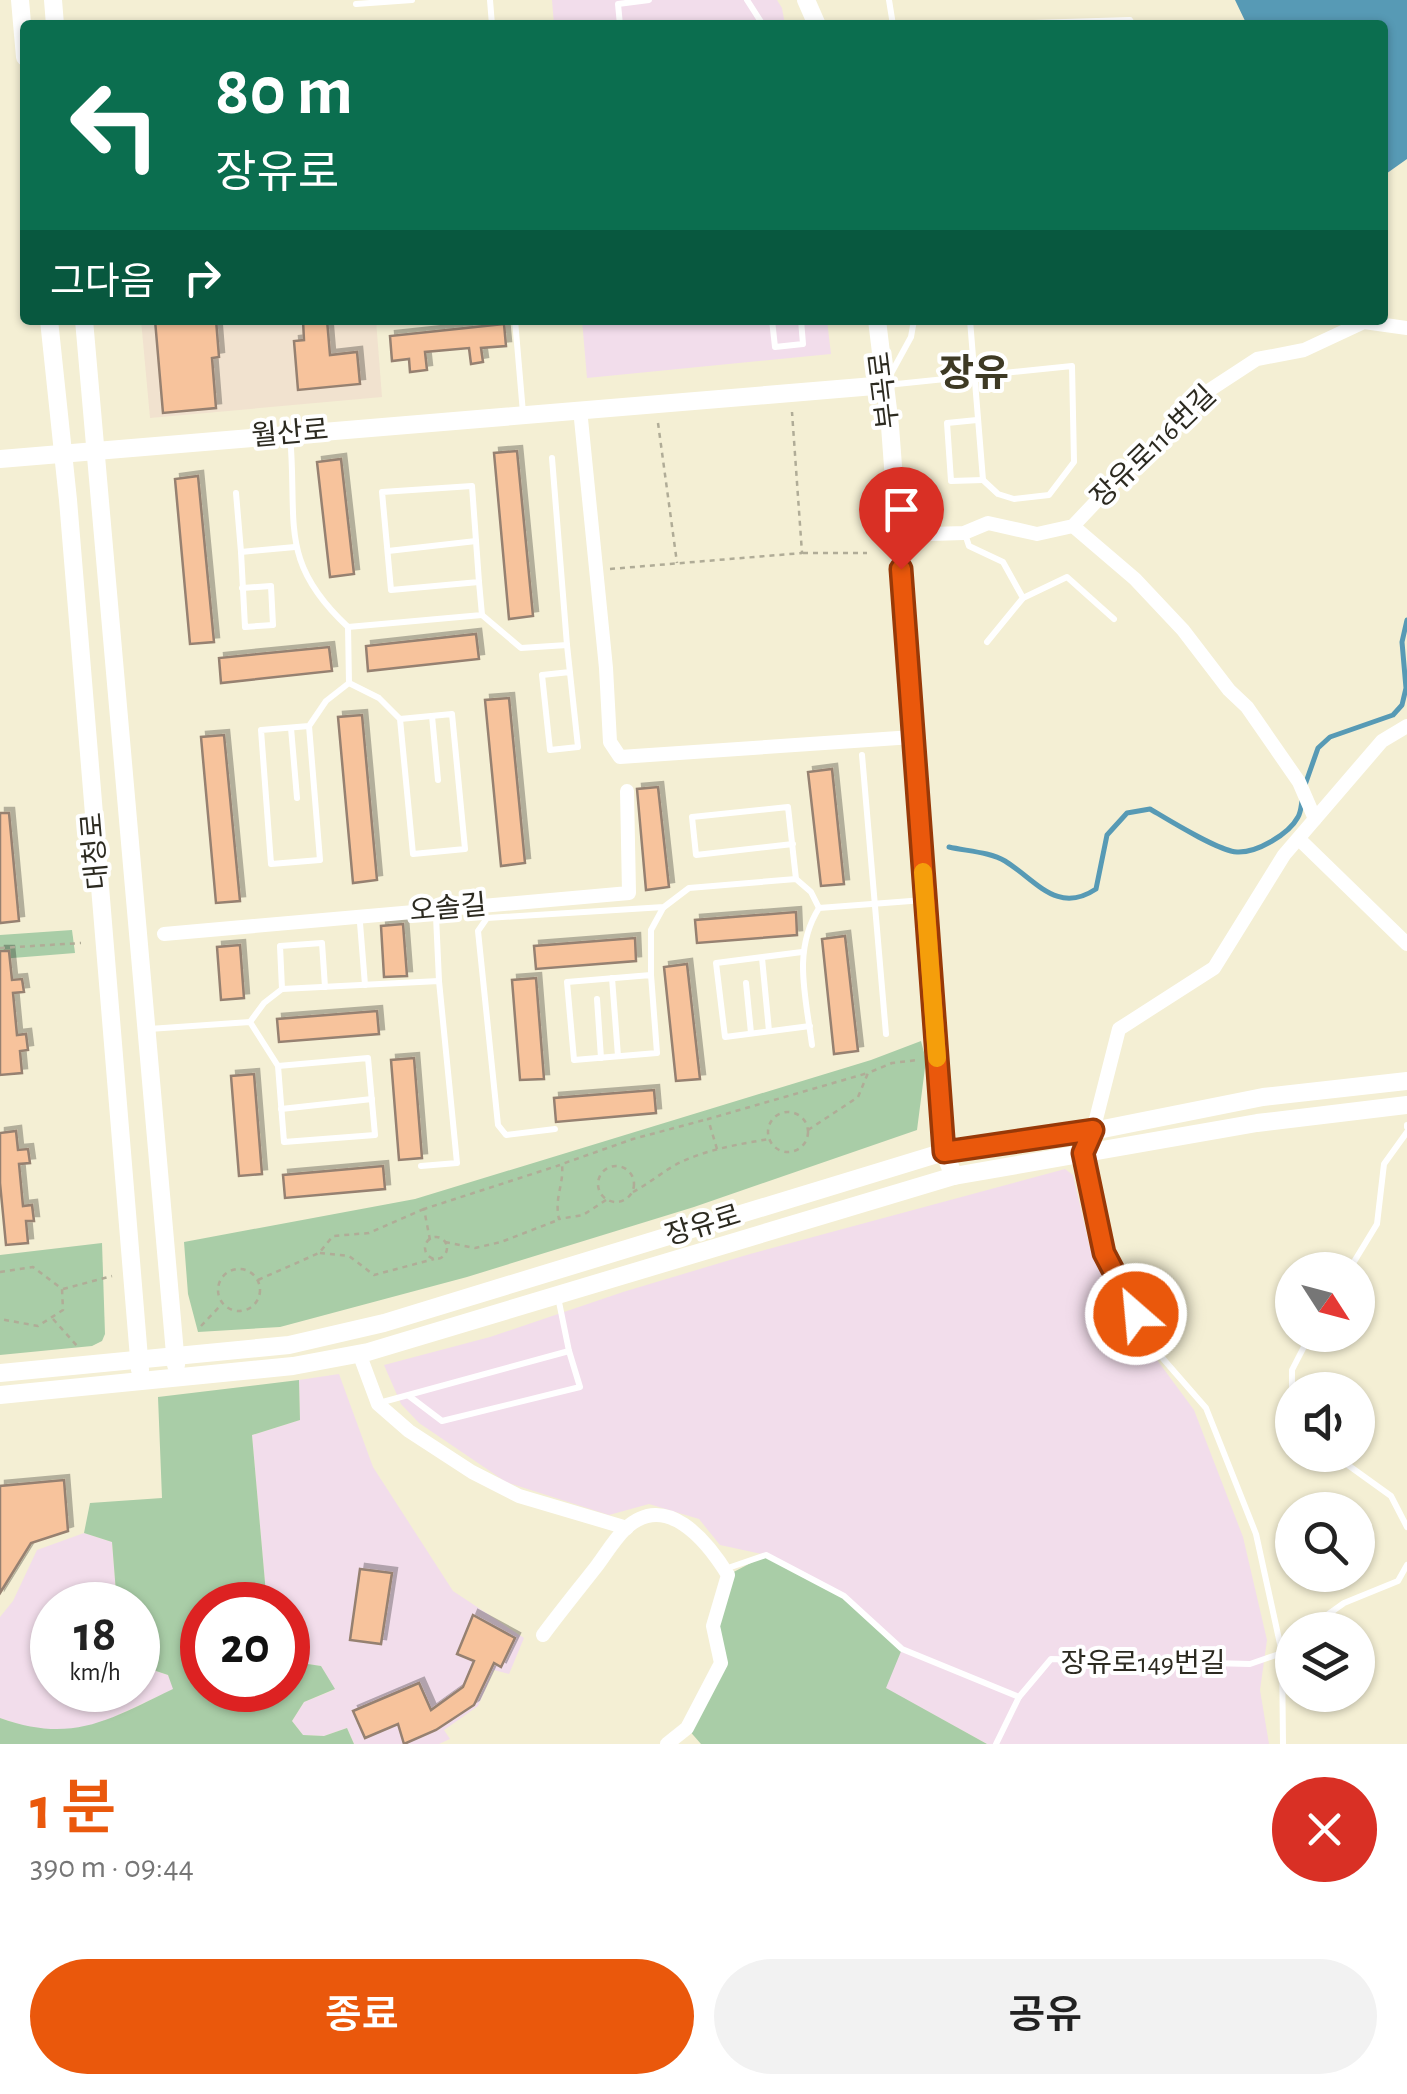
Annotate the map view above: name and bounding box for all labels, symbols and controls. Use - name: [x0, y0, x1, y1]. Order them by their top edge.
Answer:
- text: 80 m: [215, 57, 353, 127]
- icon: left: [50, 60, 180, 190]
- text: 장유로: [215, 151, 339, 196]
- icon: right: [175, 250, 230, 305]
- text: 그다음: [50, 264, 155, 302]
- street label: 부곡로: [865, 350, 904, 430]
- district label: 장유: [939, 353, 1009, 394]
- street label: 장유로116번길: [1085, 379, 1222, 513]
- street label: 월산로: [250, 415, 330, 451]
- pin: [859, 467, 944, 570]
- icon: arrive: [874, 482, 929, 537]
- street label: 대청로: [77, 811, 113, 891]
- street label: 오솔길: [408, 890, 488, 926]
- street label: 장유로: [661, 1199, 744, 1251]
- north arrow: [1275, 1252, 1375, 1352]
- map controls: [1275, 1252, 1375, 1712]
- position arrow: [1084, 1262, 1188, 1366]
- button: sound: [1275, 1372, 1375, 1472]
- button: search: [1275, 1492, 1375, 1592]
- speed limit sign: 20: [180, 1582, 310, 1712]
- text: 18: [74, 1610, 116, 1660]
- button: layers: [1275, 1612, 1375, 1712]
- street label: 장유로149번길: [1060, 1648, 1226, 1678]
- text: km/h: [69, 1660, 121, 1685]
- button: close: [1272, 1777, 1377, 1882]
- text: 1 분: [30, 1780, 116, 1840]
- text: 390 m · 09:44: [30, 1851, 194, 1883]
- button: 종료: [30, 1959, 694, 2074]
- button: 공유: [714, 1959, 1377, 2074]

